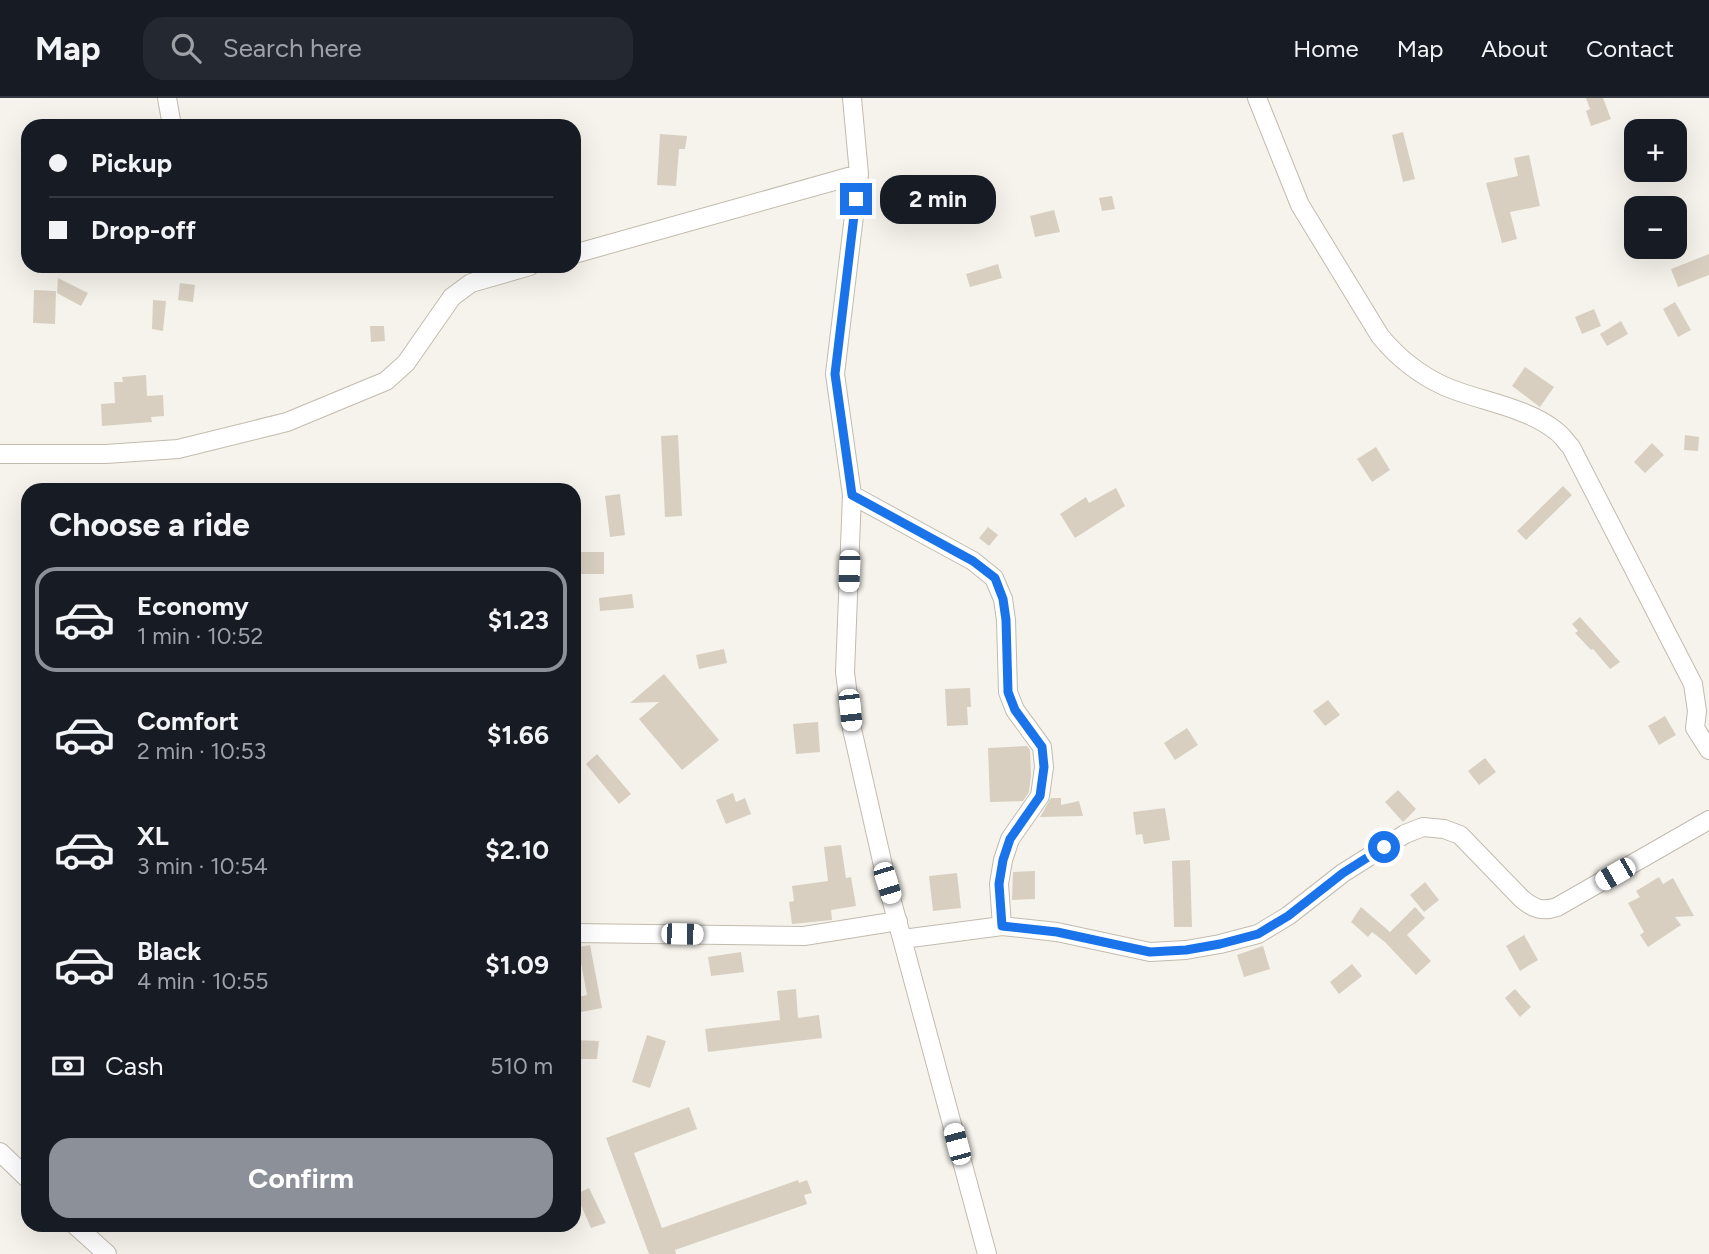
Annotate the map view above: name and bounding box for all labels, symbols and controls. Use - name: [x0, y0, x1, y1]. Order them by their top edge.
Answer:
- search box: [143, 17, 633, 80]
- text: Map: [35, 29, 101, 68]
- icon: search: [167, 29, 205, 67]
- text: Search here: [223, 32, 362, 64]
- text: Home: [1293, 34, 1359, 63]
- text: Map: [1397, 34, 1443, 63]
- text: About: [1481, 34, 1548, 63]
- text: Contact: [1586, 34, 1674, 63]
- map controls: [1624, 119, 1687, 259]
- button: +: [1624, 119, 1687, 182]
- text: Pickup: [91, 147, 172, 179]
- callout: 2 min: [880, 174, 996, 224]
- route end: [840, 183, 872, 215]
- text: 2 min: [909, 185, 967, 213]
- button: −: [1624, 196, 1687, 259]
- text: Drop-off: [91, 214, 196, 246]
- text: Choose a ride: [49, 506, 250, 544]
- car: [838, 550, 861, 592]
- icon: car: [53, 588, 116, 651]
- text: Economy: [137, 590, 249, 622]
- text: $1.23: [488, 604, 549, 636]
- text: 1 min · 10:52: [137, 622, 263, 650]
- car: [838, 688, 863, 732]
- icon: car: [53, 703, 116, 766]
- text: Comfort: [137, 705, 239, 737]
- text: $1.66: [487, 719, 549, 751]
- text: 2 min · 10:53: [137, 737, 266, 765]
- icon: car: [53, 818, 116, 881]
- text: XL: [137, 820, 169, 852]
- route start: [1368, 831, 1400, 863]
- text: $2.10: [485, 834, 549, 866]
- text: 3 min · 10:54: [137, 852, 268, 880]
- car: [1592, 854, 1639, 894]
- car: [871, 860, 904, 906]
- car: [661, 923, 704, 945]
- icon: car: [53, 933, 116, 996]
- text: Black: [137, 935, 201, 967]
- text: $1.09: [485, 949, 549, 981]
- text: 4 min · 10:55: [137, 967, 268, 995]
- icon: cash: [49, 1047, 87, 1085]
- text: Cash: [105, 1050, 164, 1082]
- text: 510 m: [490, 1052, 553, 1080]
- car: [942, 1121, 973, 1167]
- button: Confirm: [49, 1138, 553, 1218]

